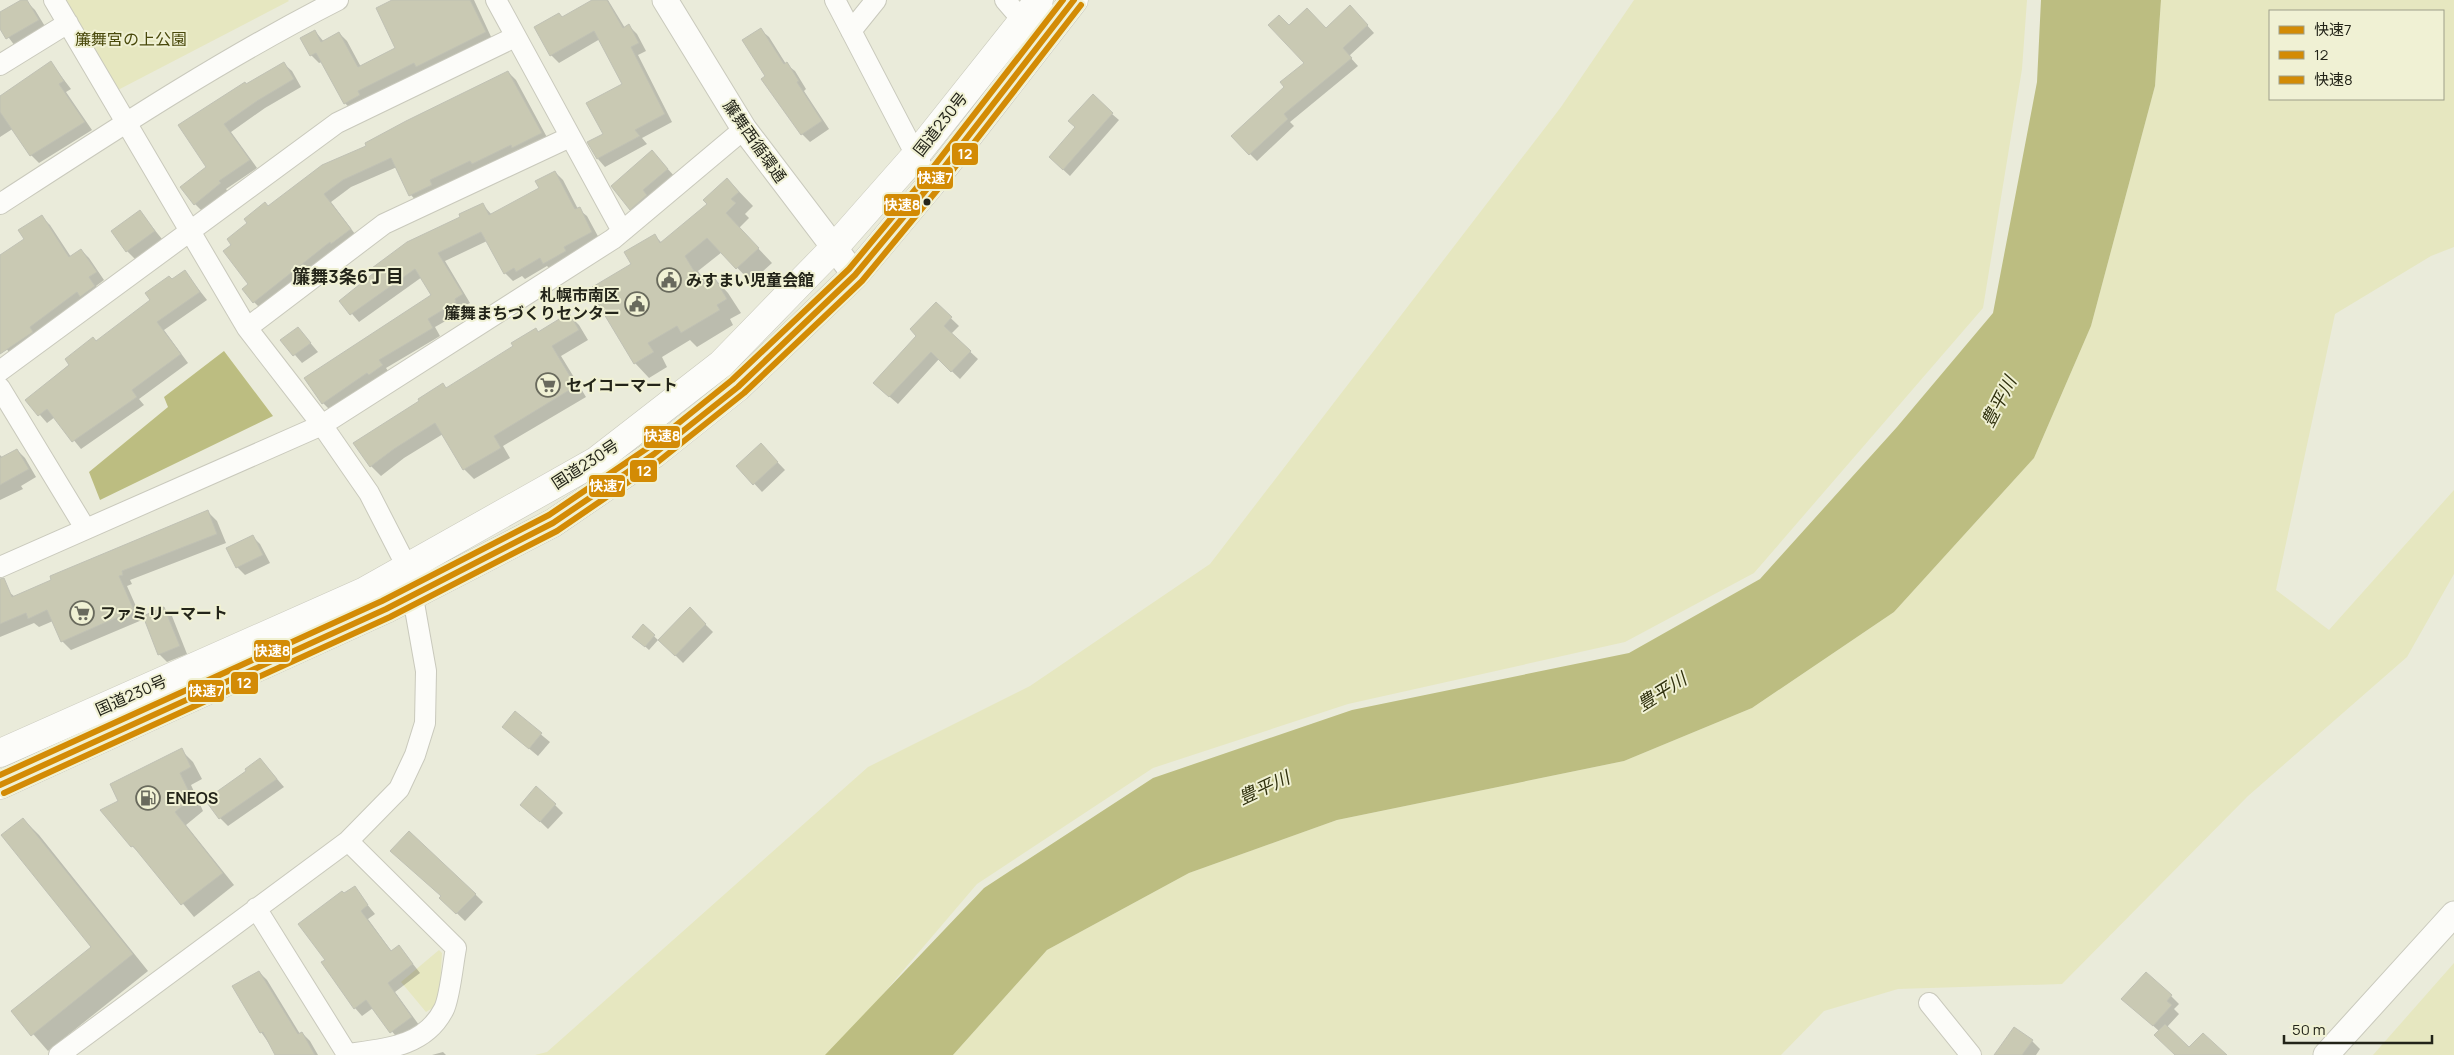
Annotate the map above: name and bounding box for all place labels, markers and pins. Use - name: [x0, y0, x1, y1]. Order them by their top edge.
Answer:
- unlabelled marker: [922, 197, 932, 207]
- public building icon: みすまい児童会館: [656, 267, 682, 293]
- place label: みすまい児童会館: [686, 269, 814, 291]
- place label: 札幌市南区 簾舞まちづくりセンター: [444, 284, 620, 324]
- public building icon: 札幌市南区 簾舞まちづくりセンター: [624, 291, 650, 317]
- supermarket icon: セイコーマート: [535, 372, 561, 398]
- place label: セイコーマート: [566, 374, 678, 396]
- supermarket icon: ファミリーマート: [69, 600, 95, 626]
- place label: ファミリーマート: [100, 602, 228, 624]
- fuel station icon: ENEOS: [135, 785, 161, 811]
- place label: ENEOS: [166, 787, 218, 809]

